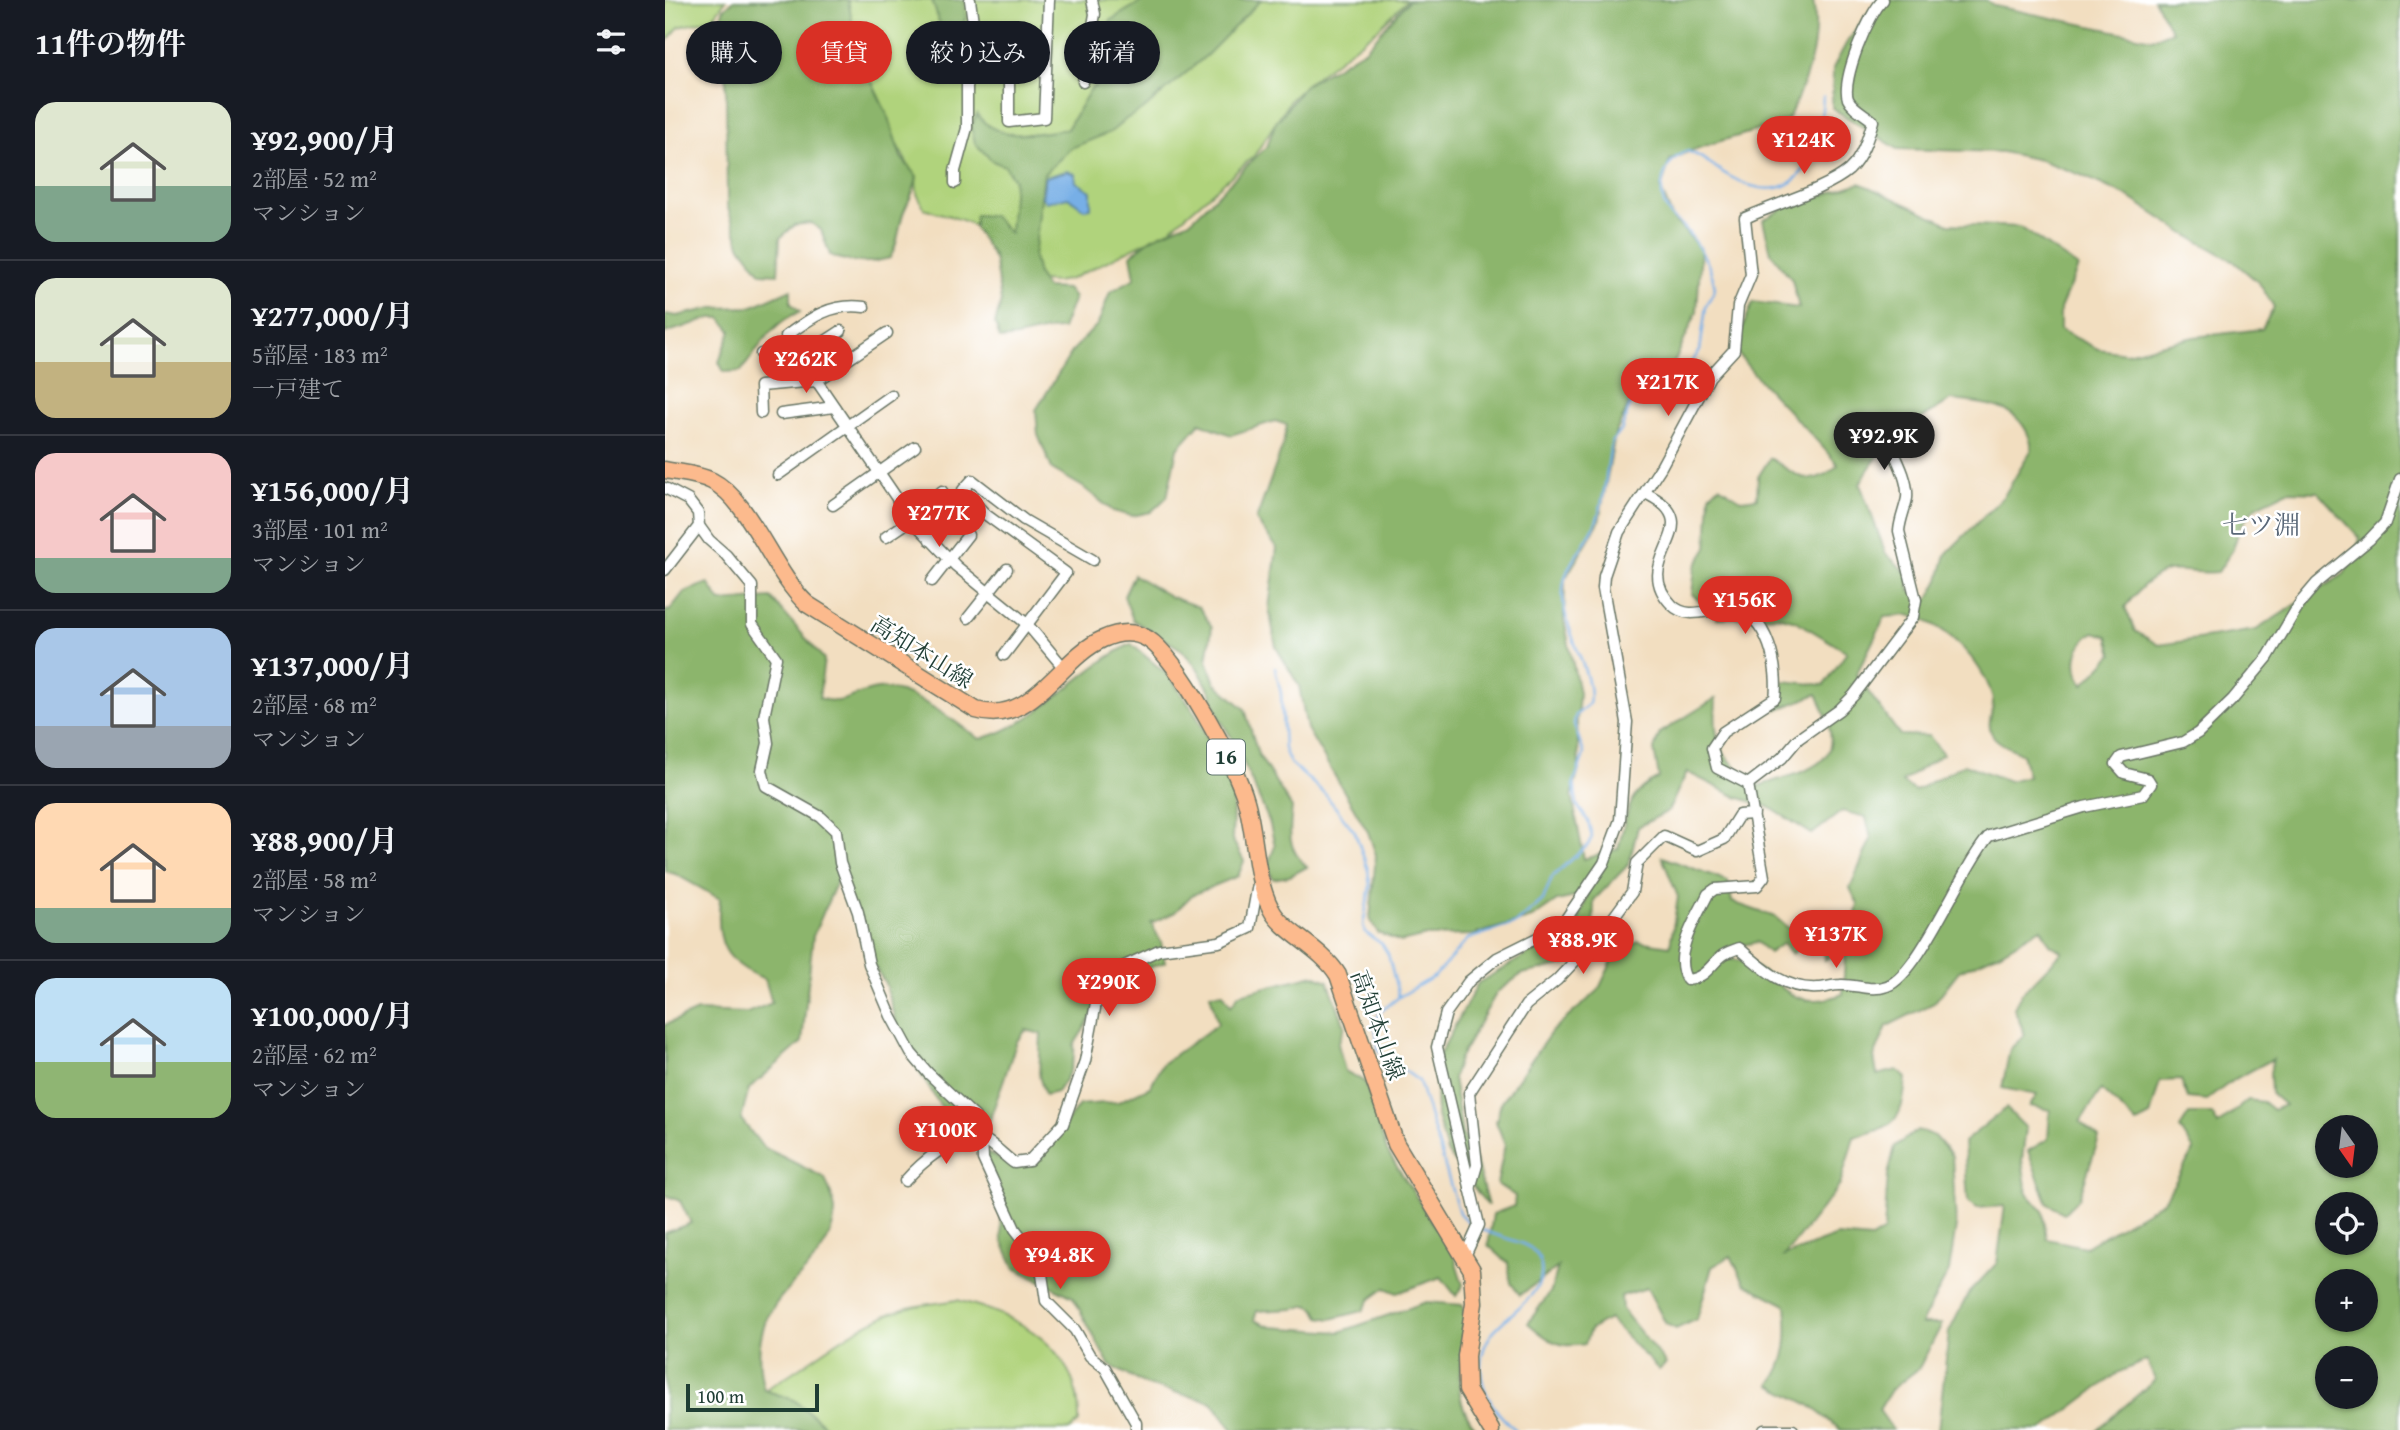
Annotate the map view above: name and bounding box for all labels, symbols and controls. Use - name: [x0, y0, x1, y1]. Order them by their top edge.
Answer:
- text: 11件の物件: [35, 21, 186, 65]
- chip: 購入: [686, 21, 782, 84]
- chip: 賃貸: [796, 21, 892, 84]
- chip: 絞り込み: [906, 21, 1050, 84]
- chip: 新着: [1064, 21, 1160, 84]
- icon: filters: [592, 23, 630, 61]
- pin: ¥124K: [1755, 116, 1853, 176]
- text: ¥92,900/月: [252, 117, 398, 161]
- text: ¥124K: [1773, 122, 1835, 155]
- icon: home: [91, 130, 175, 214]
- text: 2部屋 · 52 m²: [252, 162, 377, 195]
- text: マンション: [252, 196, 366, 229]
- text: ¥277,000/月: [252, 293, 414, 337]
- icon: home: [91, 306, 175, 390]
- pin: ¥262K: [757, 336, 855, 395]
- text: 5部屋 · 183 m²: [252, 338, 388, 371]
- text: ¥262K: [775, 341, 837, 374]
- pin: ¥217K: [1619, 358, 1717, 418]
- text: ¥217K: [1637, 364, 1699, 397]
- text: 一戸建て: [252, 372, 344, 405]
- pin: ¥92.9K: [1827, 412, 1941, 472]
- text: ¥92.9K: [1850, 418, 1918, 451]
- text: ¥156,000/月: [252, 468, 414, 512]
- icon: home: [91, 481, 175, 565]
- pin: ¥277K: [890, 490, 988, 549]
- text: ¥277K: [908, 495, 970, 528]
- district label: 七ツ淵: [2222, 505, 2300, 544]
- text: 3部屋 · 101 m²: [252, 513, 388, 546]
- text: マンション: [252, 547, 366, 580]
- pin: ¥156K: [1696, 576, 1794, 636]
- text: ¥156K: [1714, 582, 1776, 615]
- street label: 高知本山線: [865, 607, 980, 696]
- text: ¥137,000/月: [252, 643, 414, 687]
- icon: home: [91, 656, 175, 740]
- text: 2部屋 · 68 m²: [252, 688, 377, 721]
- text: マンション: [252, 722, 366, 755]
- road number: 16: [1207, 740, 1245, 774]
- text: ¥88,900/月: [252, 818, 398, 862]
- icon: home: [91, 831, 175, 915]
- text: 2部屋 · 58 m²: [252, 863, 377, 896]
- text: マンション: [252, 897, 366, 930]
- pin: ¥137K: [1787, 911, 1885, 970]
- pin: ¥88.9K: [1526, 916, 1640, 976]
- text: ¥137K: [1805, 916, 1867, 949]
- text: ¥88.9K: [1549, 922, 1617, 955]
- pin: ¥290K: [1060, 958, 1158, 1018]
- text: ¥290K: [1078, 964, 1140, 997]
- street label: 高知本山線: [1343, 965, 1414, 1085]
- text: ¥100,000/月: [252, 993, 414, 1037]
- icon: home: [91, 1006, 175, 1090]
- text: 2部屋 · 62 m²: [252, 1038, 377, 1071]
- text: マンション: [252, 1072, 366, 1105]
- pin: ¥100K: [897, 1106, 995, 1166]
- text: ¥100K: [915, 1112, 977, 1145]
- north arrow: [2315, 1115, 2378, 1178]
- map controls: [2315, 1115, 2378, 1409]
- button: locate: [2315, 1192, 2378, 1255]
- pin: ¥94.8K: [1003, 1232, 1117, 1291]
- text: ¥94.8K: [1026, 1237, 1094, 1270]
- button: +: [2315, 1269, 2378, 1332]
- button: −: [2315, 1346, 2378, 1409]
- scale bar: [686, 1381, 819, 1413]
- text: 100 m: [697, 1382, 744, 1410]

